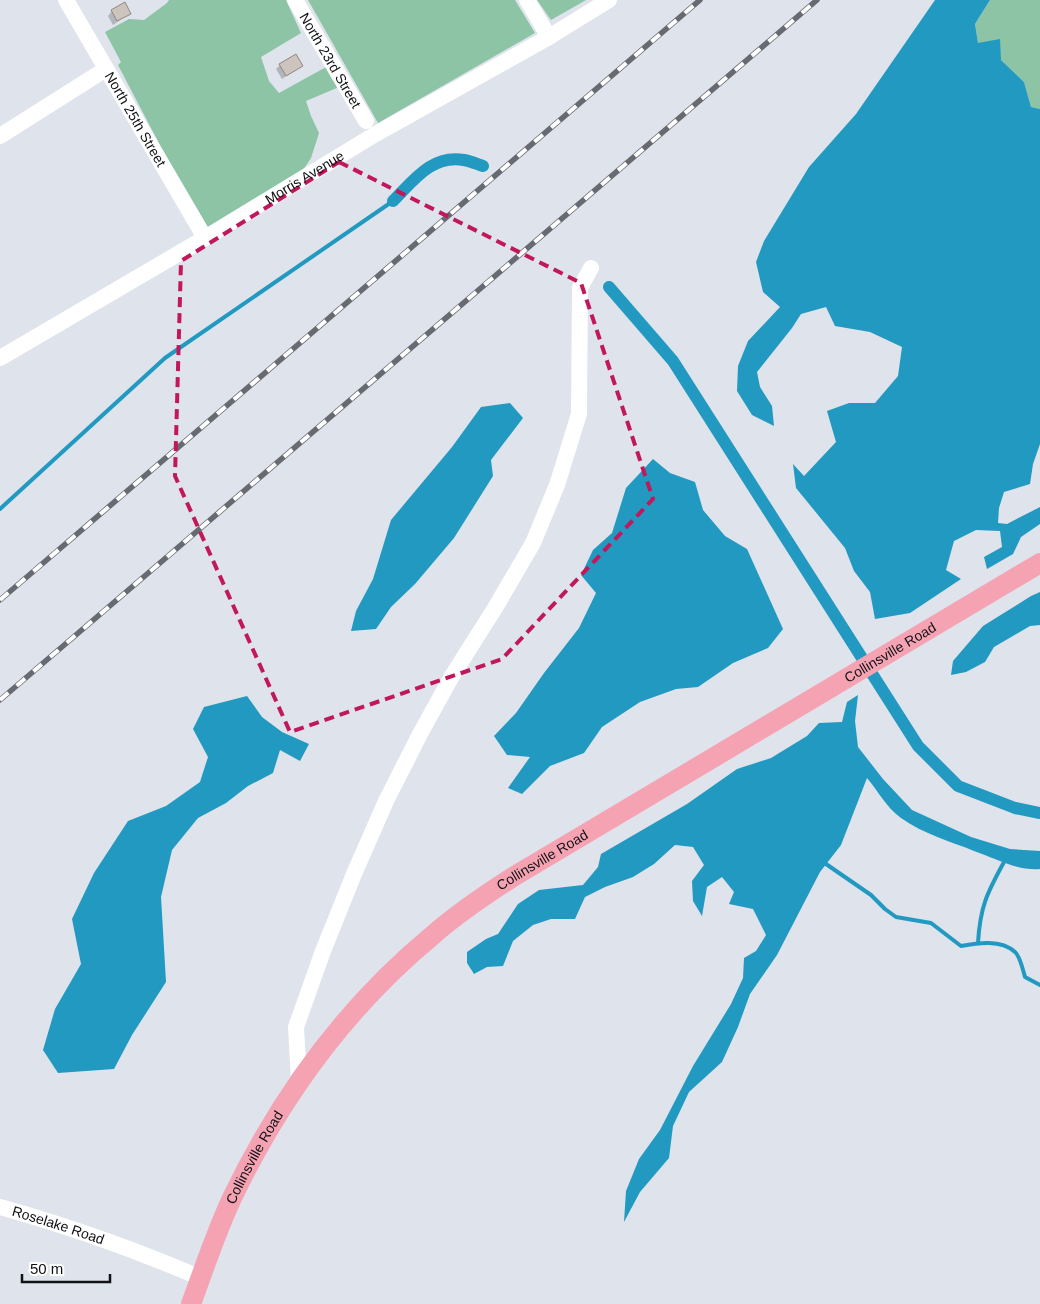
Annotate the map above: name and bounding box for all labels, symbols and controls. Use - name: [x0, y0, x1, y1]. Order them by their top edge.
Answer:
- street label: North 23rd Street: [296, 10, 365, 111]
- street label: North 25th Street: [102, 69, 169, 169]
- street label: Morris Avenue: [262, 147, 347, 207]
- street label: Collinsville Road: [841, 619, 939, 686]
- street label: Collinsville Road: [493, 826, 591, 894]
- street label: Collinsville Road: [222, 1108, 286, 1206]
- street label: Roselake Road: [10, 1203, 106, 1247]
- scale bar: [22, 1252, 110, 1284]
- text: 50 m: [30, 1260, 63, 1277]

